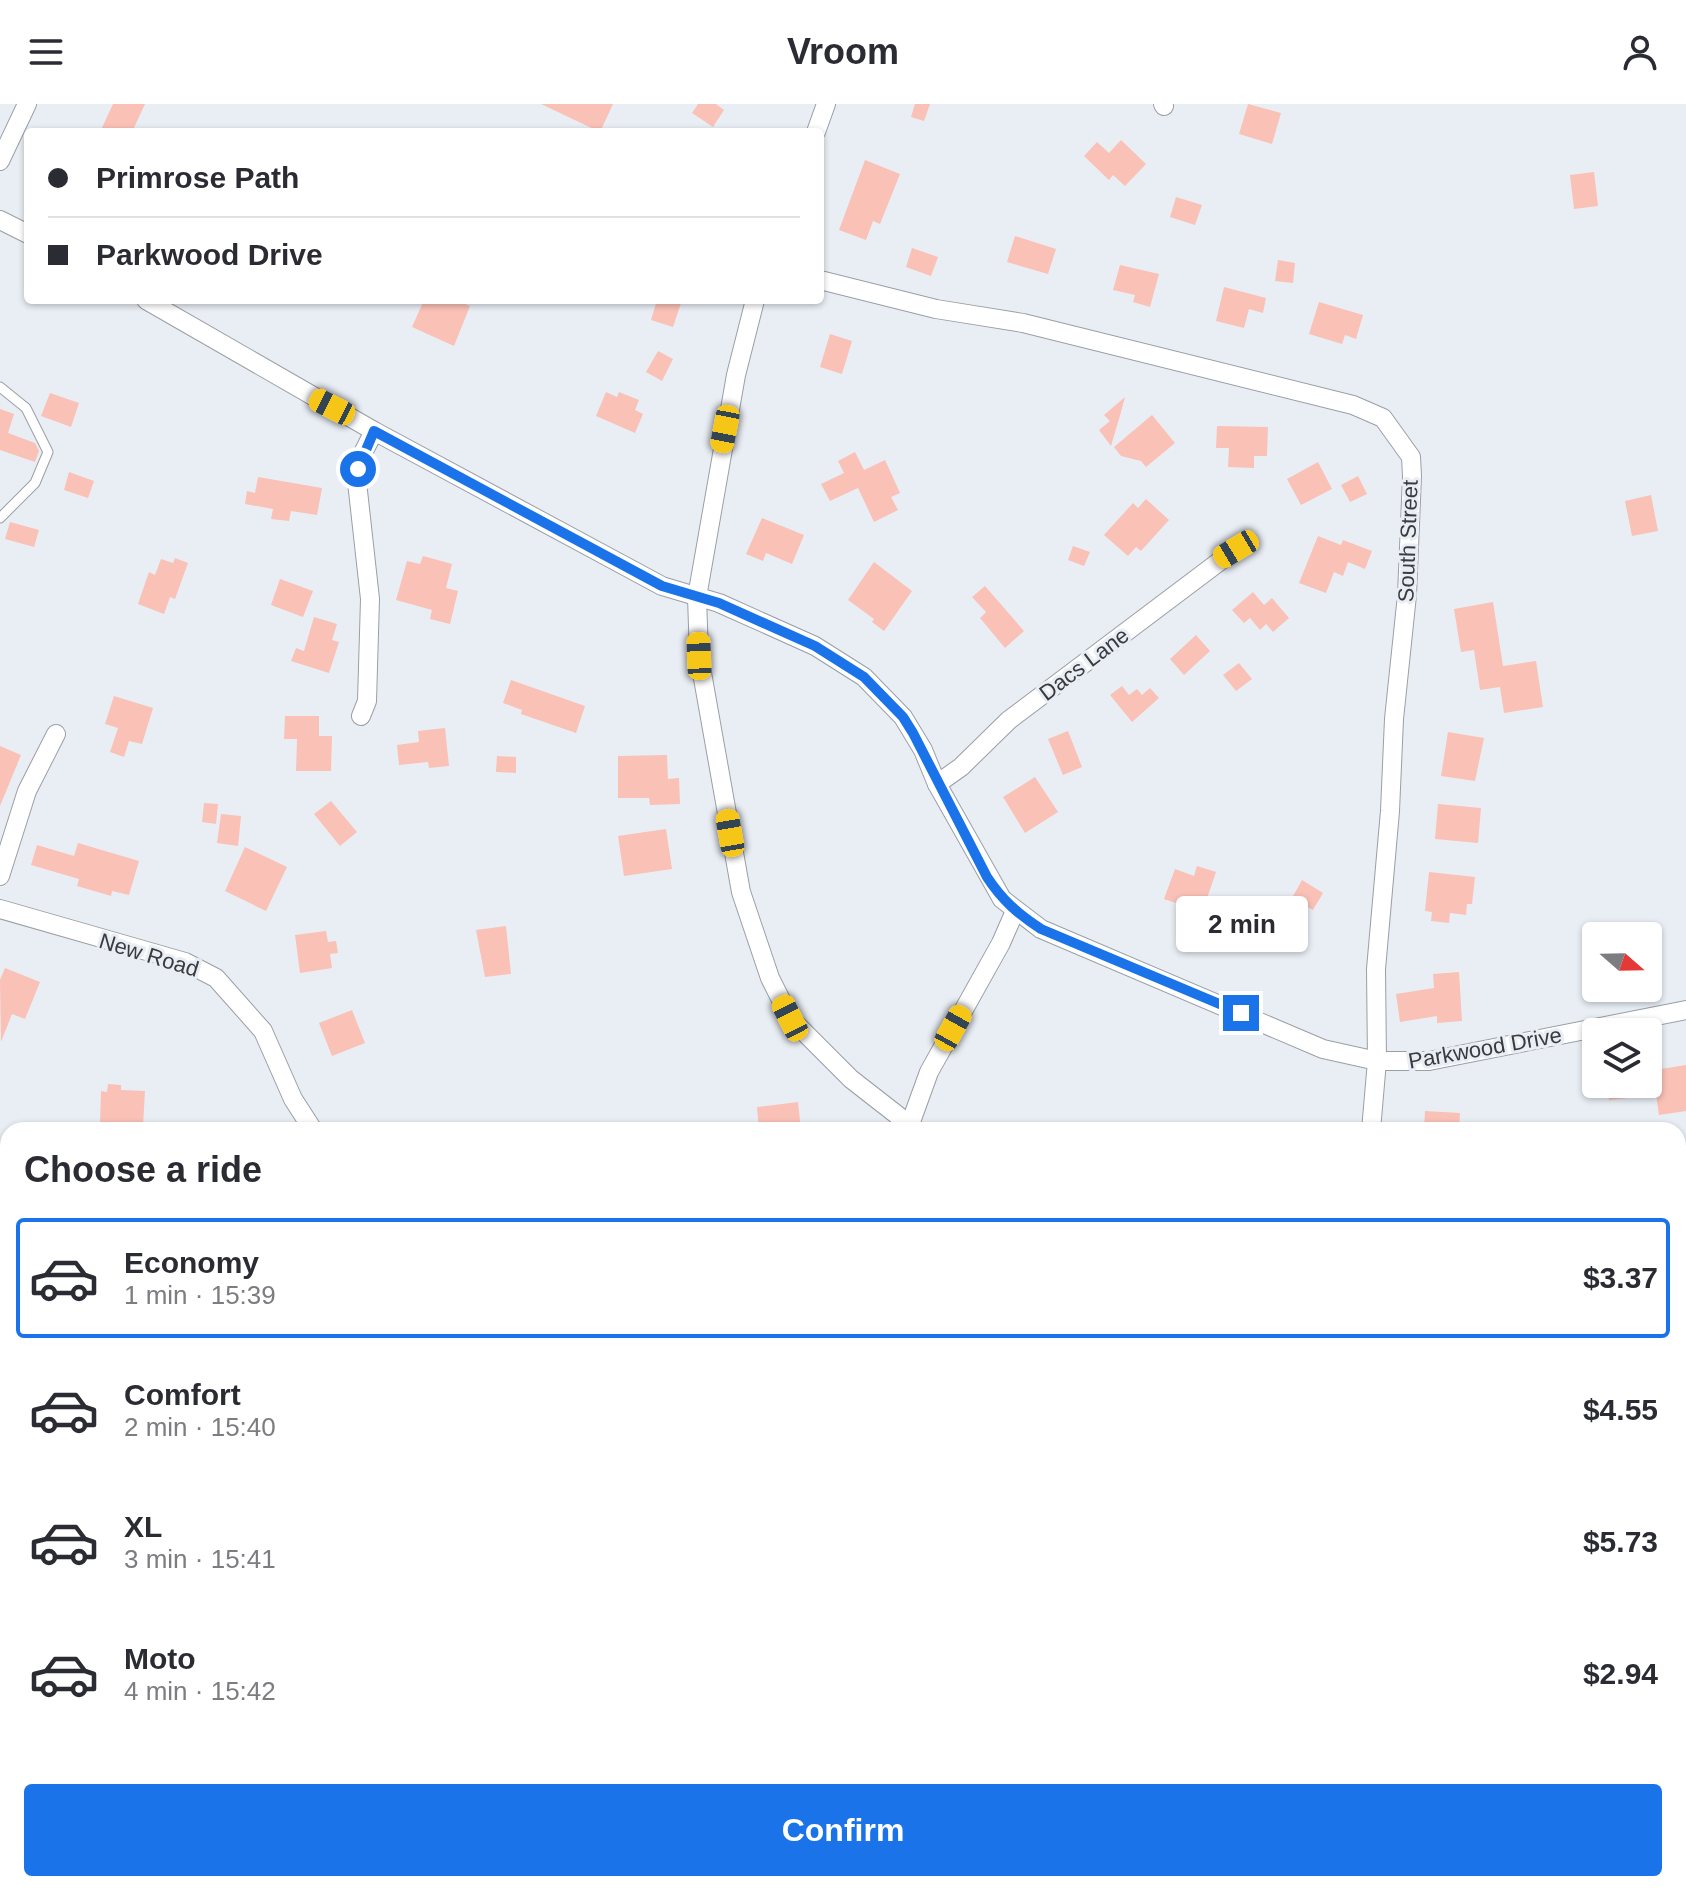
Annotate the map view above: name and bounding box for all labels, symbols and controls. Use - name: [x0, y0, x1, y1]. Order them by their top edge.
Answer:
- icon: menu: [24, 30, 68, 74]
- icon: person: [1618, 30, 1662, 74]
- text: Vroom: [787, 31, 899, 72]
- text: Primrose Path: [96, 161, 299, 194]
- text: Parkwood Drive: [96, 238, 323, 271]
- car: [305, 385, 359, 429]
- car: [709, 403, 741, 455]
- route start: [340, 451, 376, 487]
- street label: South Street: [1393, 479, 1423, 603]
- car: [1209, 526, 1263, 572]
- street label: Dacs Lane: [1034, 622, 1134, 706]
- car: [686, 632, 712, 680]
- car: [714, 807, 746, 859]
- callout: 2 min: [1175, 897, 1307, 953]
- text: 2 min: [1208, 909, 1276, 939]
- north arrow: [1582, 922, 1662, 1002]
- map controls: [1582, 922, 1662, 1098]
- street label: New Road: [96, 928, 202, 982]
- car: [768, 991, 812, 1045]
- route end: [1223, 995, 1259, 1031]
- car: [931, 1001, 975, 1055]
- button: layers: [1582, 1018, 1662, 1098]
- street label: Parkwood Drive: [1406, 1022, 1564, 1074]
- text: Choose a ride: [24, 1149, 262, 1190]
- icon: car: [28, 1242, 100, 1314]
- text: Economy: [124, 1246, 259, 1279]
- text: $3.37: [1583, 1261, 1658, 1294]
- text: 1 min · 15:39: [124, 1280, 276, 1310]
- icon: car: [28, 1374, 100, 1446]
- text: Comfort: [124, 1378, 241, 1411]
- text: $4.55: [1583, 1393, 1658, 1426]
- text: 2 min · 15:40: [124, 1412, 276, 1442]
- icon: car: [28, 1506, 100, 1578]
- text: XL: [124, 1510, 162, 1543]
- text: $5.73: [1583, 1525, 1658, 1558]
- text: 3 min · 15:41: [124, 1544, 276, 1574]
- icon: car: [28, 1638, 100, 1710]
- text: Moto: [124, 1642, 196, 1675]
- text: $2.94: [1583, 1657, 1658, 1690]
- text: 4 min · 15:42: [124, 1676, 276, 1706]
- button: Confirm: [24, 1784, 1662, 1876]

